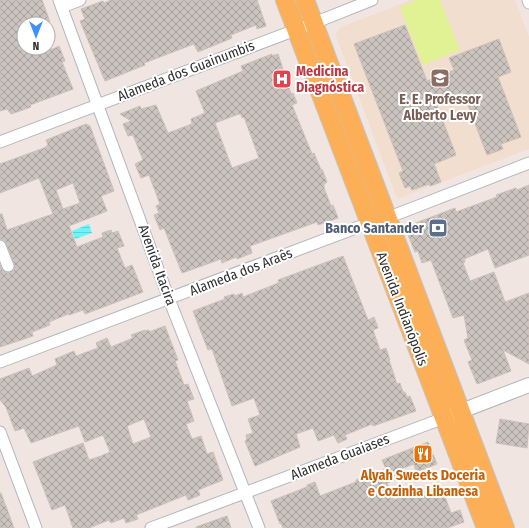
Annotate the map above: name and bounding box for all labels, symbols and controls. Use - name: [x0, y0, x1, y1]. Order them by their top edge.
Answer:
- north arrow: [16, 16, 56, 56]
- street label: Alameda dos Guainumbis: [115, 37, 257, 105]
- text: N: [33, 39, 39, 52]
- place label: Medicina Diagnóstica: [296, 63, 364, 96]
- school or university icon: E. E. Professor Alberto Levy: [429, 67, 451, 89]
- hospital icon: Medicina Diagnóstica: [271, 68, 293, 90]
- place label: E. E. Professor Alberto Levy: [399, 91, 482, 124]
- bank icon: Banco Santander: [427, 217, 449, 239]
- place label: Banco Santander: [325, 220, 425, 237]
- street label: Avenida Itacira: [135, 222, 180, 308]
- street label: Alameda dos Araês: [187, 245, 295, 299]
- street label: Avenida Indianópolis: [372, 250, 432, 368]
- street label: Alameda Guaiases: [288, 430, 392, 484]
- restaurant icon: Alyah Sweets Doceria e Cozinha Libanesa: [412, 443, 434, 465]
- place label: Alyah Sweets Doceria e Cozinha Libanesa: [360, 467, 485, 500]

